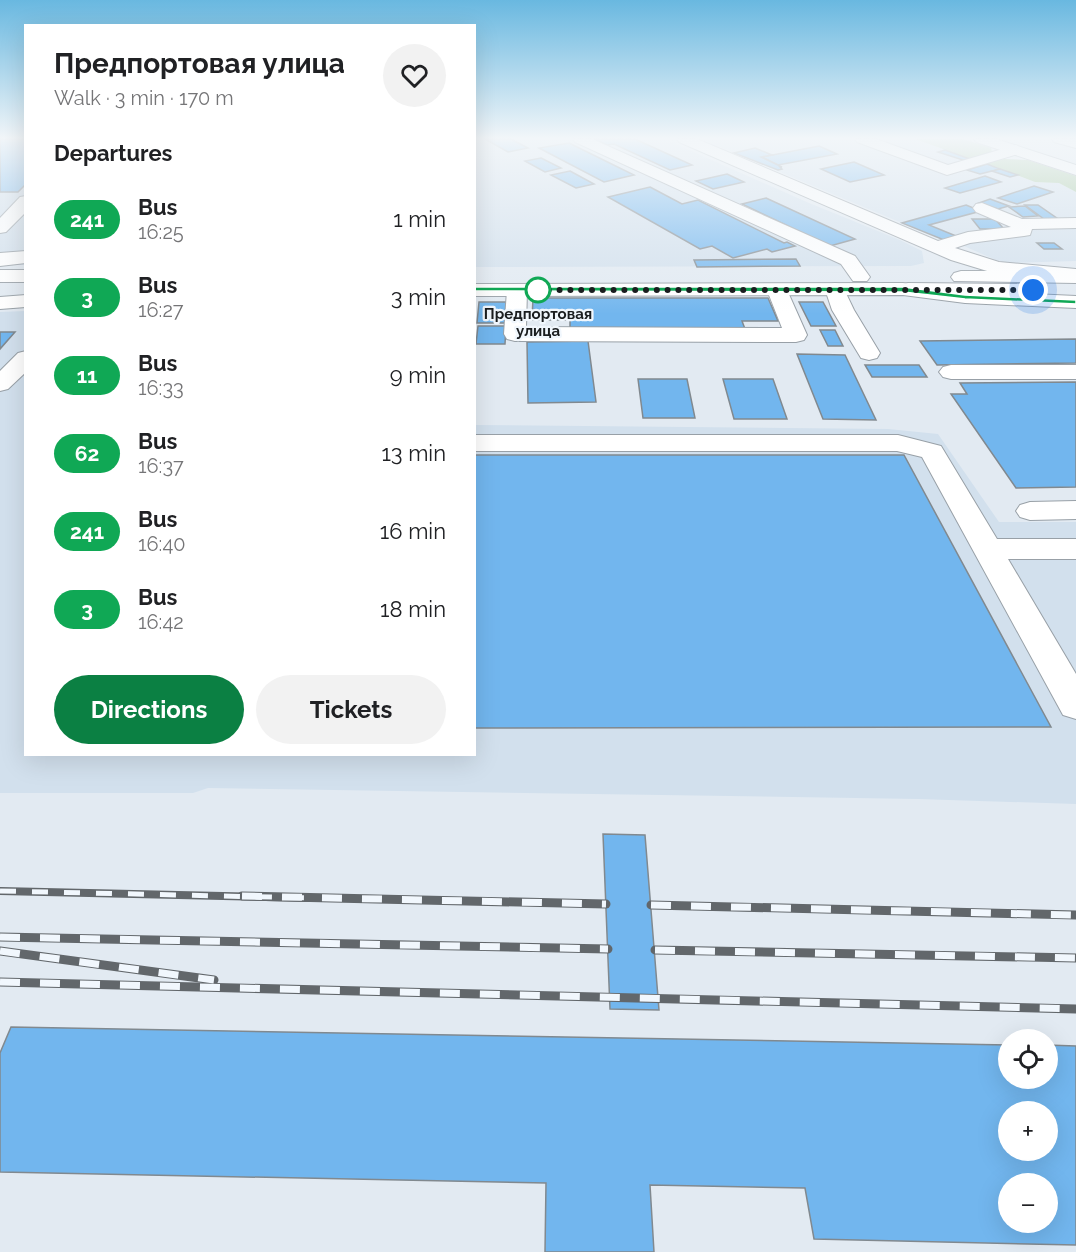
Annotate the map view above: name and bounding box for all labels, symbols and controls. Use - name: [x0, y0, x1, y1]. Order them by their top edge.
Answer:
- button: heart: [383, 44, 446, 107]
- text: Предпортовая улица: [54, 47, 345, 80]
- text: Walk · 3 min · 170 m: [54, 86, 234, 110]
- text: Departures: [54, 140, 172, 166]
- text: Bus: [138, 194, 177, 220]
- text: 1 min: [393, 206, 446, 232]
- text: 241: [70, 207, 104, 232]
- text: 16:25: [138, 220, 184, 244]
- text: Bus: [138, 272, 177, 298]
- your location: [1018, 275, 1048, 305]
- marker: Предпортовая улица: [525, 277, 551, 303]
- text: 3 min: [391, 284, 446, 310]
- text: 3: [81, 285, 93, 310]
- text: 16:27: [138, 298, 184, 322]
- place label: Предпортовая улица: [484, 305, 592, 340]
- text: Bus: [138, 350, 177, 376]
- text: 9 min: [390, 362, 446, 388]
- text: 11: [77, 363, 97, 388]
- text: 16:33: [138, 376, 184, 400]
- text: Bus: [138, 428, 177, 454]
- text: 13 min: [381, 440, 446, 466]
- text: 62: [75, 441, 99, 466]
- text: 16:37: [138, 454, 184, 478]
- text: Bus: [138, 506, 177, 532]
- text: 16 min: [380, 518, 446, 544]
- text: 241: [70, 519, 104, 544]
- text: 16:40: [138, 532, 186, 556]
- text: Bus: [138, 584, 177, 610]
- text: 18 min: [380, 596, 446, 622]
- text: 3: [81, 597, 93, 622]
- text: 16:42: [138, 610, 184, 634]
- button: Directions: [54, 675, 244, 744]
- button: Tickets: [256, 675, 446, 744]
- map controls: [998, 1029, 1058, 1233]
- button: locate: [998, 1029, 1058, 1089]
- button: +: [998, 1101, 1058, 1161]
- button: −: [998, 1173, 1058, 1233]

